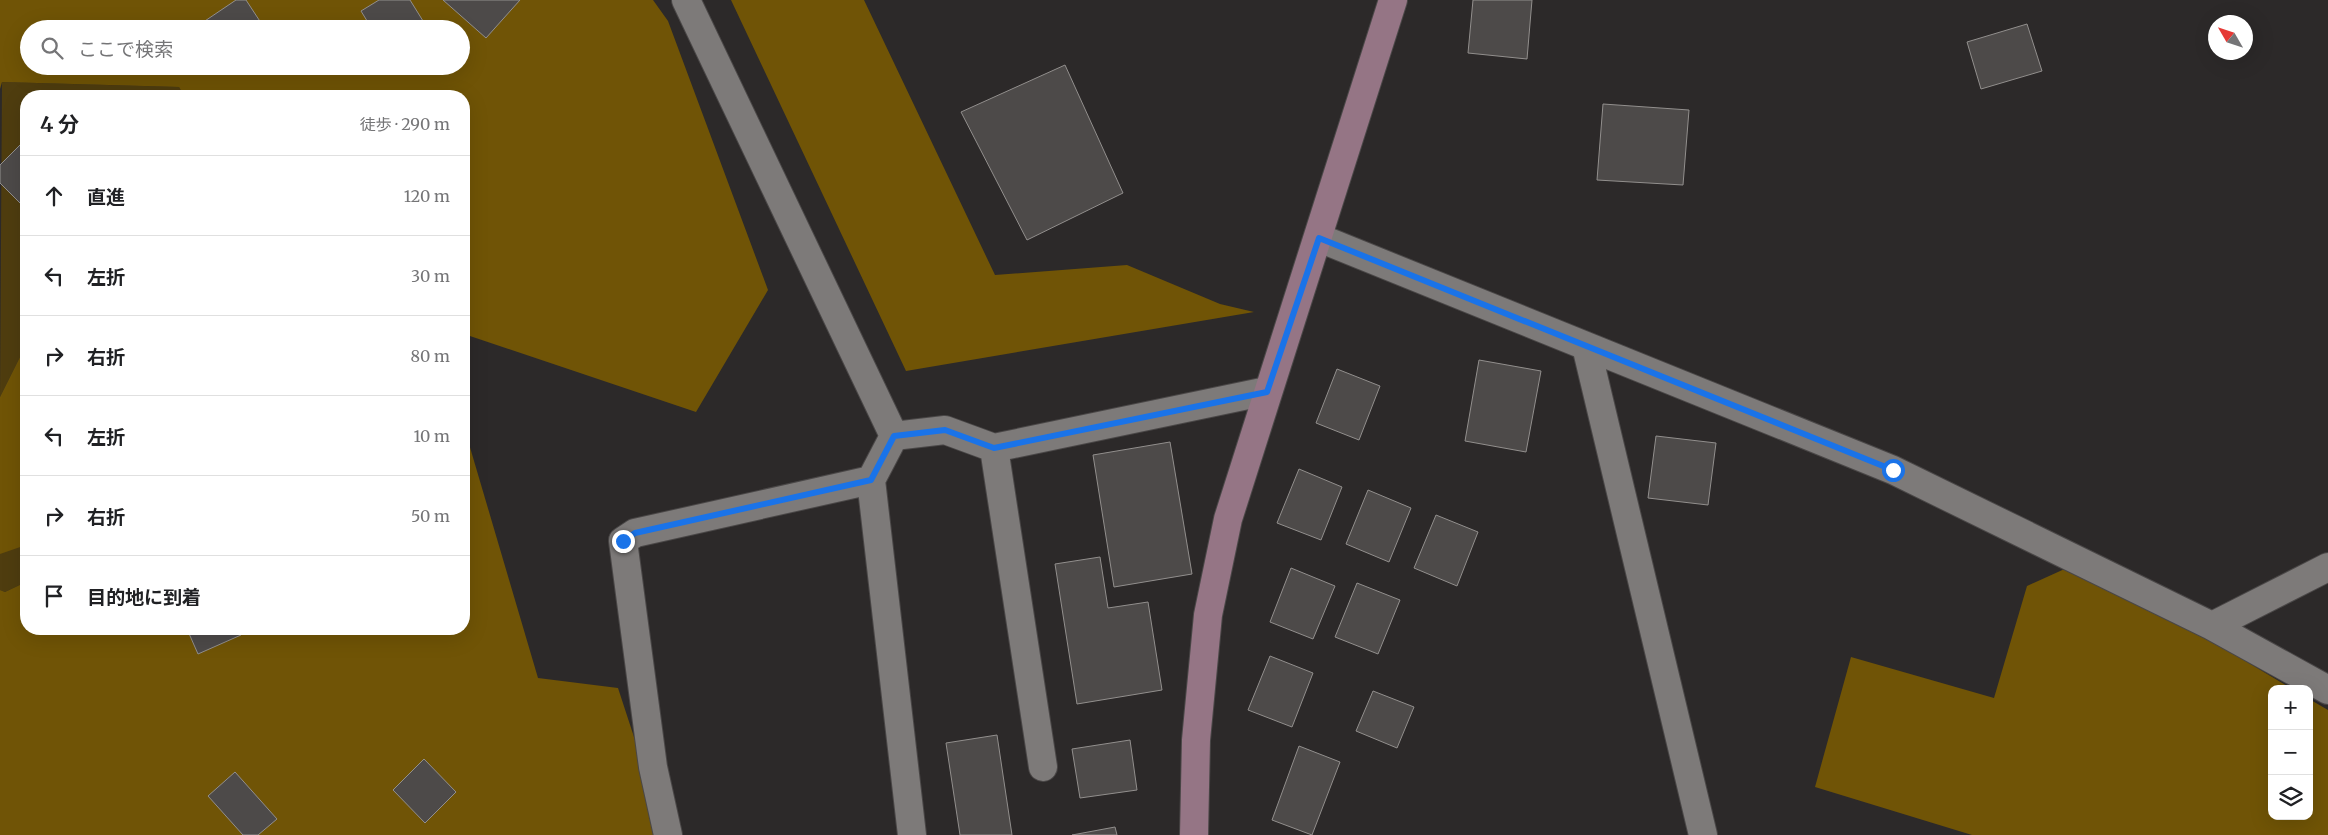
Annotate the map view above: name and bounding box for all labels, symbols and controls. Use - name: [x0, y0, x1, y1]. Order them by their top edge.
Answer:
- north arrow: [2208, 15, 2253, 60]
- search box: [20, 20, 470, 75]
- icon: search: [38, 34, 66, 62]
- text: ここで検索: [78, 37, 173, 61]
- text: 4 分: [40, 111, 79, 138]
- text: 徒歩 · 290 m: [360, 114, 450, 134]
- icon: ahead: [40, 182, 68, 210]
- text: 直進: [87, 185, 125, 209]
- text: 120 m: [404, 186, 450, 206]
- icon: left: [40, 262, 68, 290]
- text: 左折: [87, 265, 125, 289]
- text: 30 m: [411, 266, 450, 286]
- icon: right: [40, 342, 68, 370]
- text: 右折: [87, 345, 125, 369]
- text: 80 m: [411, 346, 450, 366]
- icon: left: [40, 422, 68, 450]
- text: 左折: [87, 425, 125, 449]
- text: 10 m: [413, 426, 450, 446]
- route start: [1882, 459, 1905, 482]
- icon: right: [40, 502, 68, 530]
- text: 右折: [87, 505, 125, 529]
- text: 50 m: [411, 506, 450, 526]
- route end: [612, 530, 635, 553]
- icon: arrive: [40, 582, 68, 610]
- text: 目的地に到着: [87, 585, 201, 609]
- map controls: [2268, 685, 2313, 820]
- button: +: [2268, 685, 2313, 730]
- button: −: [2268, 730, 2313, 775]
- button: layers: [2268, 775, 2313, 820]

